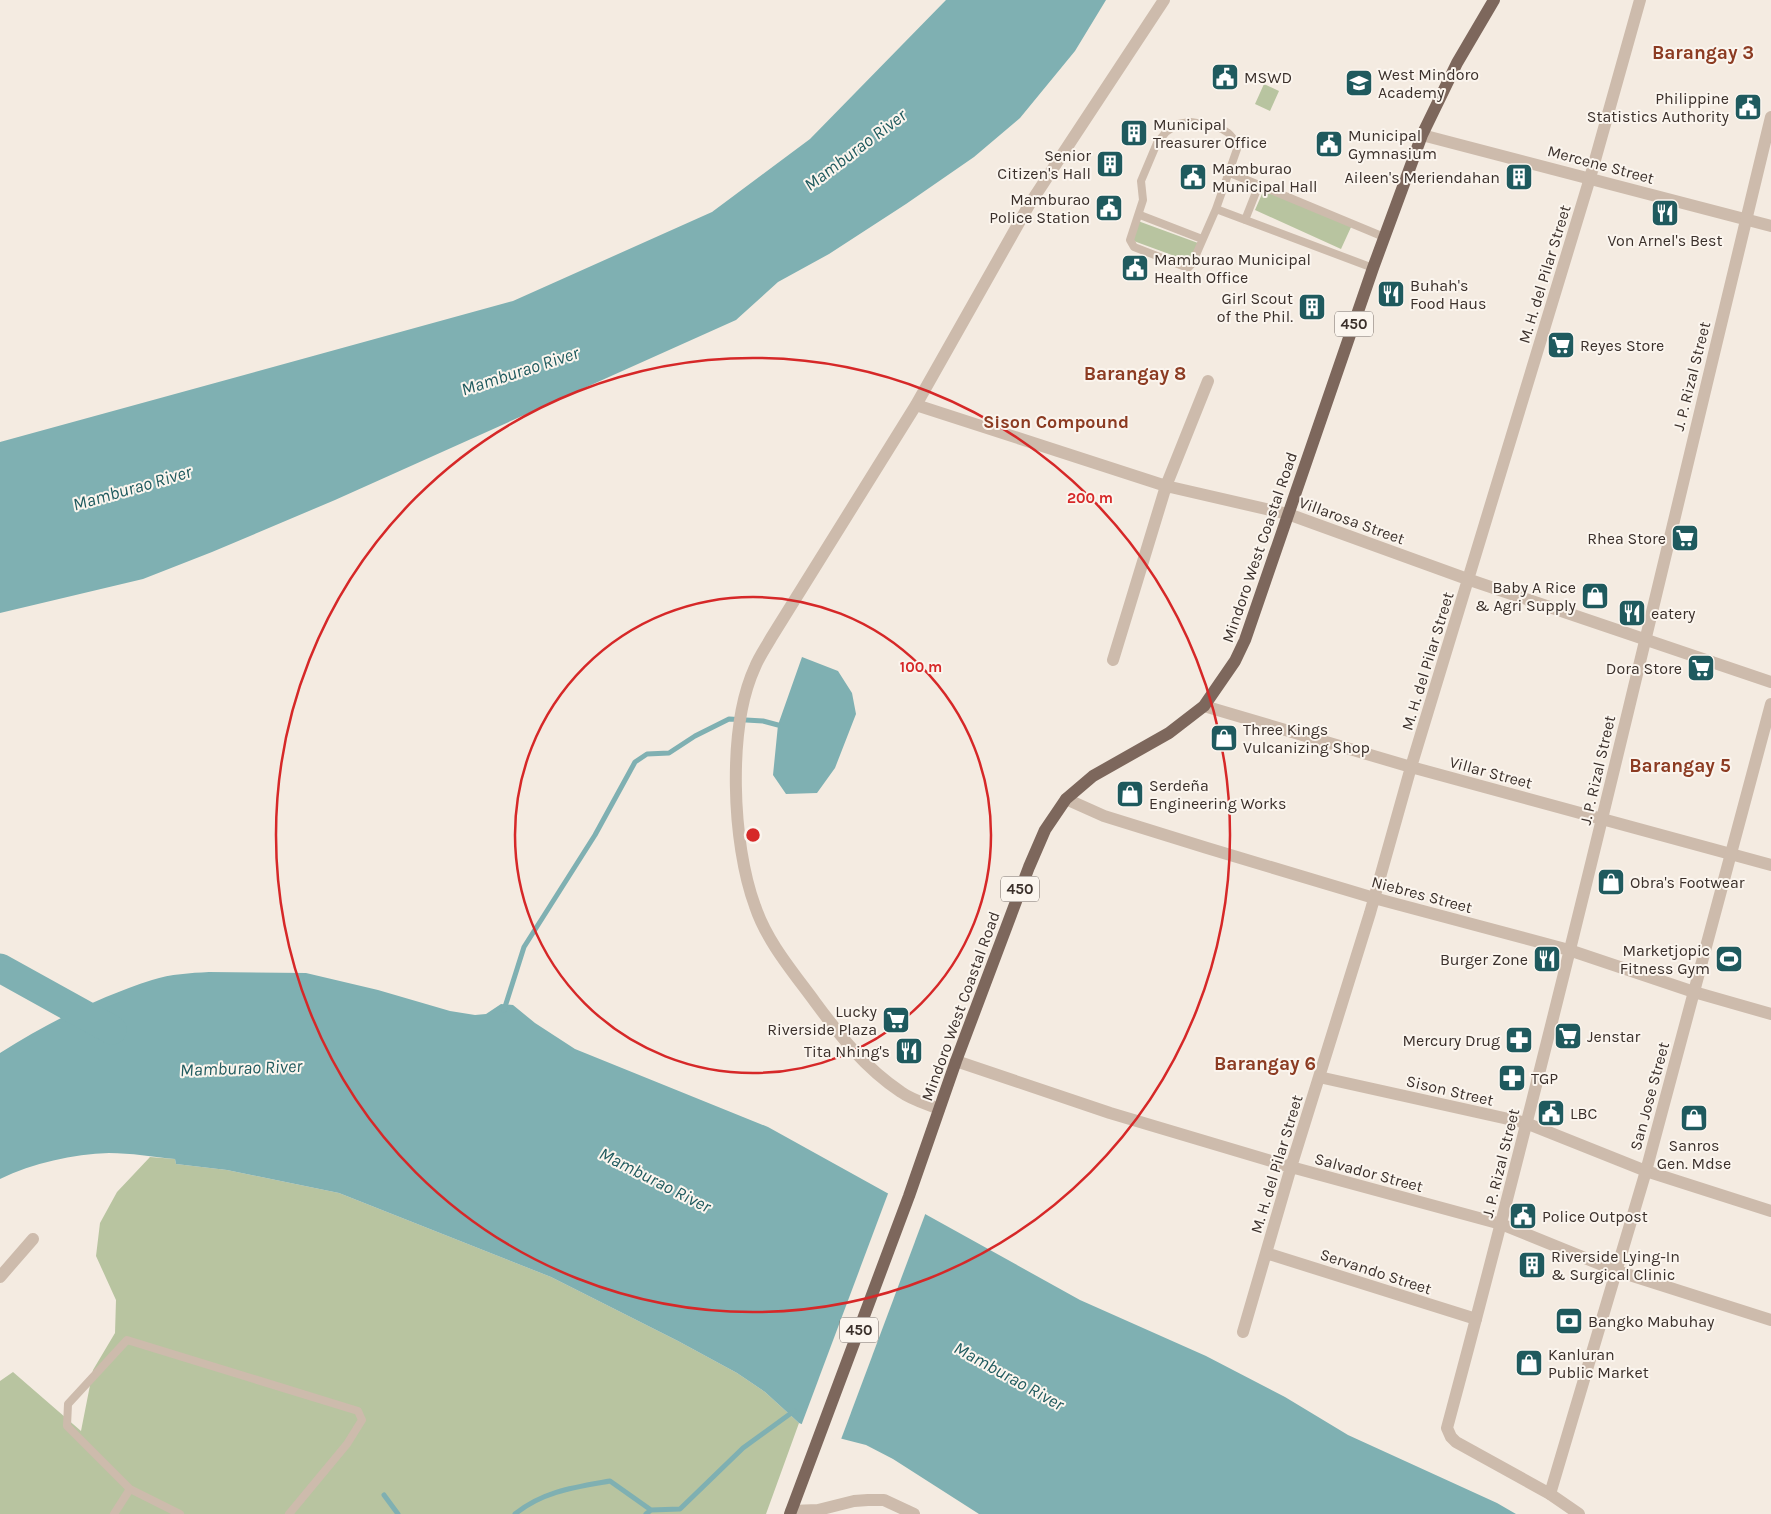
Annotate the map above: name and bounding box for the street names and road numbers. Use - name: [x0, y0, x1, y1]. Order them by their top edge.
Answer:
- street label: Mercene Street: [1545, 141, 1656, 188]
- street label: M. H. del Pilar Street: [1514, 203, 1575, 346]
- road number: 450: [1335, 312, 1373, 336]
- street label: J. P. Rizal Street: [1669, 320, 1714, 433]
- street label: Mindoro West Coastal Road: [1218, 449, 1301, 645]
- street label: Villarosa Street: [1296, 493, 1407, 548]
- street label: M. H. del Pilar Street: [1397, 590, 1458, 733]
- street label: J. P. Rizal Street: [1576, 714, 1619, 827]
- street label: Villar Street: [1447, 752, 1534, 793]
- street label: Niebres Street: [1369, 872, 1474, 917]
- road number: 450: [1001, 876, 1039, 902]
- street label: Mindoro West Coastal Road: [917, 909, 1004, 1104]
- street label: San Jose Street: [1626, 1040, 1673, 1152]
- street label: Sison Street: [1404, 1071, 1495, 1110]
- street label: M. H. del Pilar Street: [1246, 1093, 1307, 1236]
- street label: J. P. Rizal Street: [1478, 1107, 1523, 1220]
- street label: Salvador Street: [1313, 1149, 1425, 1196]
- street label: Servando Street: [1318, 1244, 1434, 1298]
- road number: 450: [840, 1318, 878, 1342]

